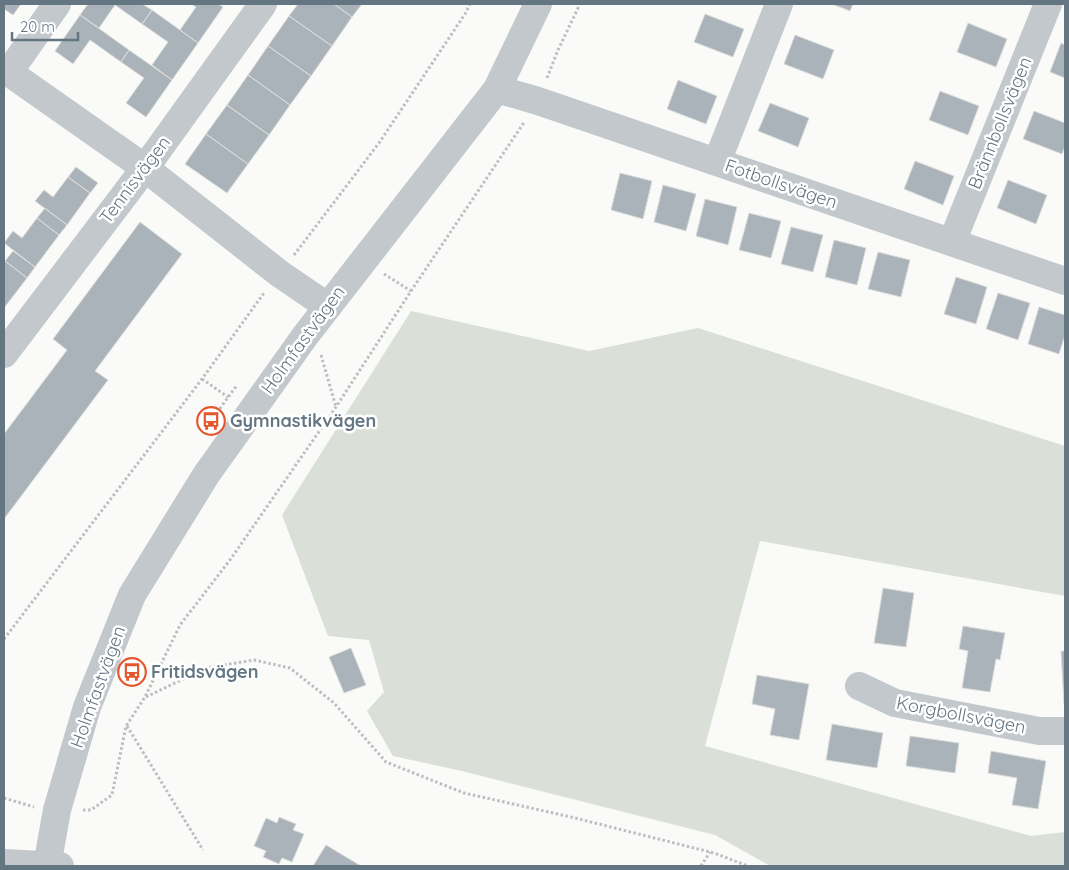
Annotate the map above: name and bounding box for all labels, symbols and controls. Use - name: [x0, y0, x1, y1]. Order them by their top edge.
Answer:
- scale bar: [12, 10, 79, 42]
- text: 20 m: [20, 17, 55, 36]
- street label: Brännbollsvägen: [963, 53, 1037, 192]
- street label: Tennisvägen: [94, 131, 175, 228]
- street label: Fotbollsvägen: [722, 154, 840, 213]
- street label: Holmfastvägen: [256, 281, 350, 398]
- bus stop icon: Gymnastikvägen: [196, 406, 226, 436]
- place label: Gymnastikvägen: [230, 409, 376, 432]
- street label: Holmfastvägen: [65, 623, 130, 751]
- bus stop icon: Fritidsvägen: [117, 657, 147, 687]
- place label: Fritidsvägen: [151, 660, 258, 683]
- street label: Korgbollsvägen: [895, 691, 1028, 738]

